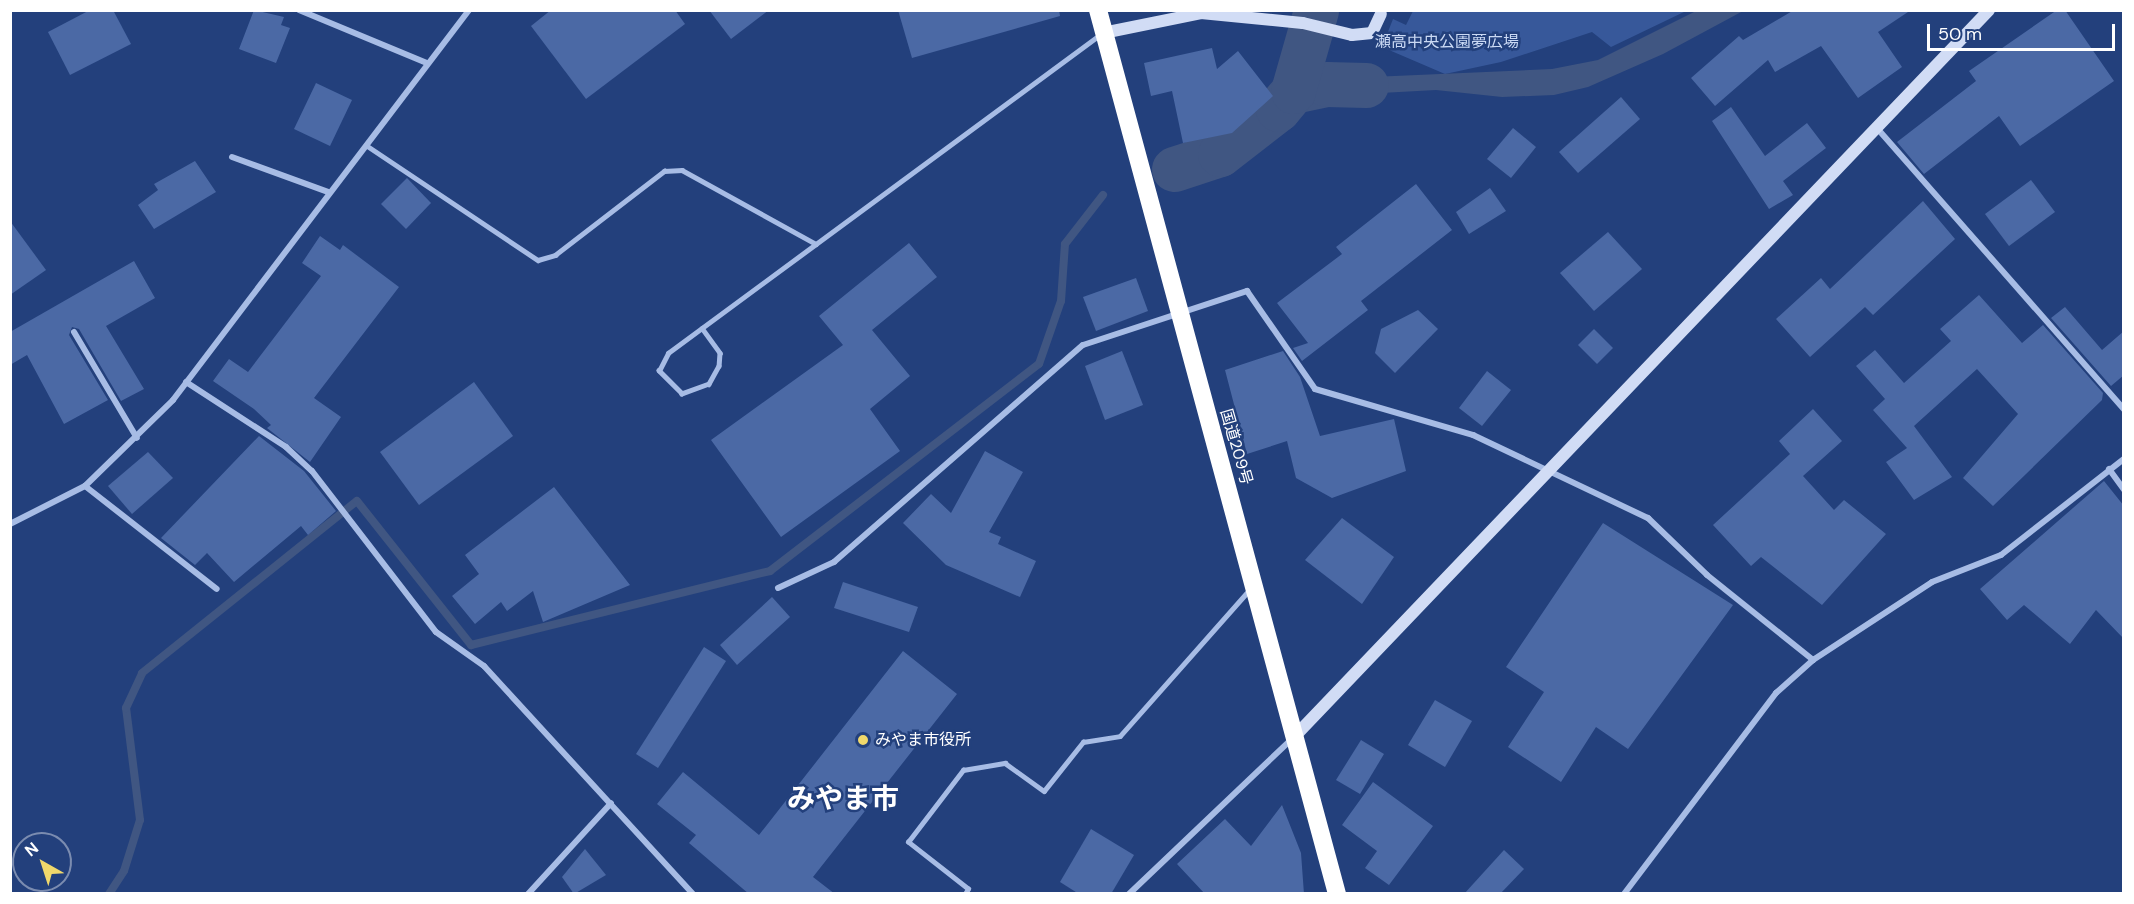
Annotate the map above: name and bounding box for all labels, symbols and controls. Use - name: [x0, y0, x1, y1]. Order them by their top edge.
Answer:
- scale bar: [1930, 12, 2118, 50]
- text: 50 m: [1938, 22, 1982, 46]
- park label: 瀬高中央公園夢広場: [1375, 32, 1519, 52]
- street label: 国道209号: [1216, 407, 1256, 487]
- place label: みやま市役所: [875, 730, 971, 750]
- marker: みやま市役所: [856, 733, 870, 747]
- district label: みやま市: [787, 782, 899, 816]
- north arrow: [12, 832, 72, 892]
- text: N: [20, 837, 43, 861]

